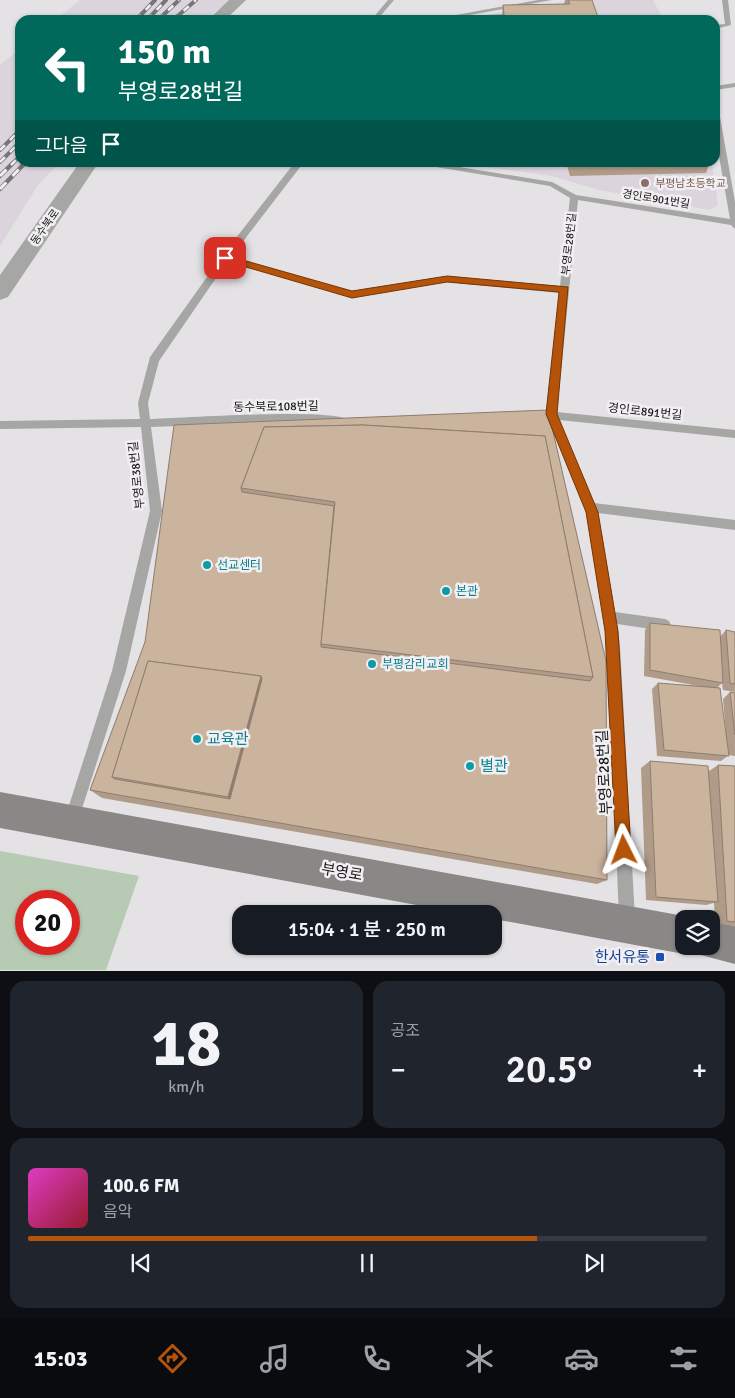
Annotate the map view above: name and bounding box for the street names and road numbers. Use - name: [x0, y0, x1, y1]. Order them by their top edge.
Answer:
- street label: 경인로901번길: [621, 187, 691, 211]
- street label: 동수북로: [28, 207, 62, 247]
- street label: 부영로28번길: [559, 212, 579, 276]
- street label: 동수북로108번길: [233, 399, 319, 415]
- street label: 경인로891번길: [607, 401, 683, 423]
- street label: 부영로38번길: [126, 440, 148, 510]
- street label: 부영로28번길: [593, 729, 615, 815]
- street label: 부영로: [320, 860, 364, 884]

